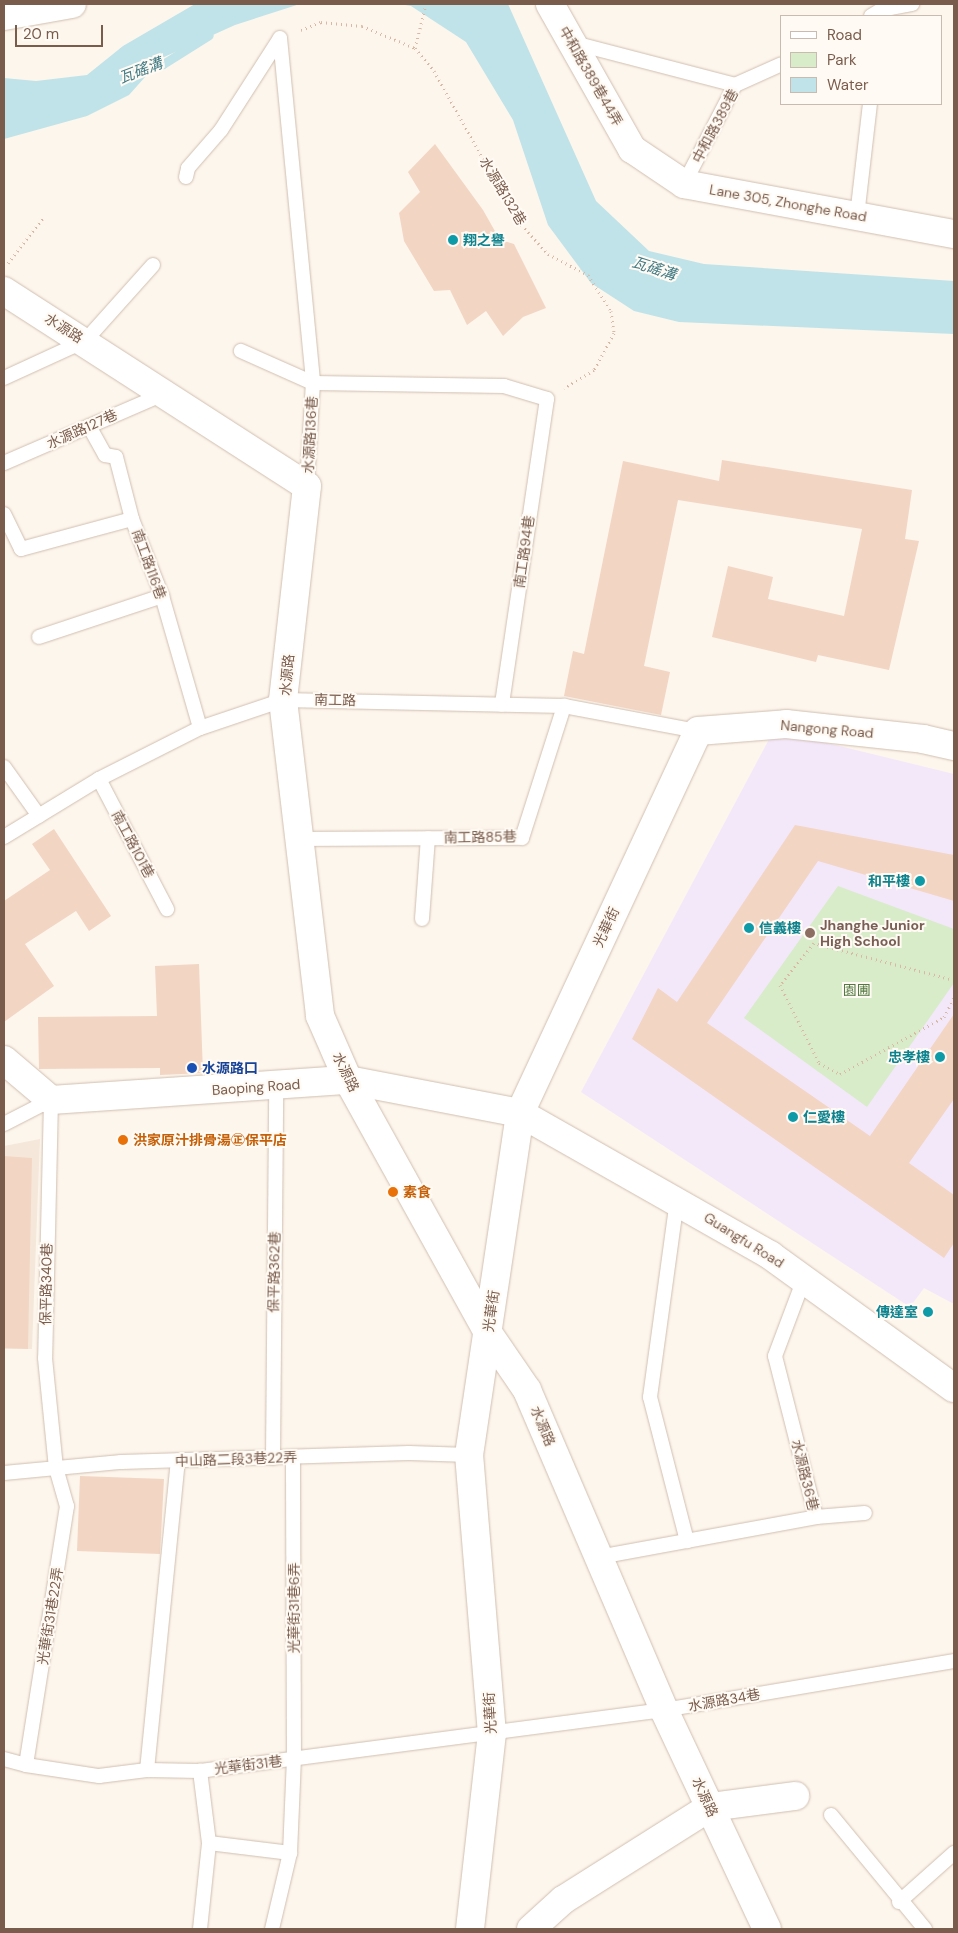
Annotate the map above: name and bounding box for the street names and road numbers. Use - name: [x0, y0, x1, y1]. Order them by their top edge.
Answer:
- street label: 中和路389巷44弄: [556, 23, 626, 129]
- street label: 中和路389巷: [689, 86, 741, 166]
- street label: 水源路132巷: [476, 154, 530, 228]
- street label: Lane 305, Zhonghe Road: [708, 181, 868, 225]
- street label: 水源路: [42, 310, 86, 346]
- street label: 水源路136巷: [300, 396, 320, 474]
- street label: 水源路127巷: [44, 406, 120, 452]
- street label: 南工路94巷: [511, 515, 537, 589]
- street label: 南工路116巷: [129, 527, 169, 601]
- street label: 水源路: [277, 653, 297, 697]
- street label: 南工路: [314, 691, 356, 709]
- street label: Nangong Road: [780, 717, 874, 741]
- street label: 南工路101巷: [108, 807, 158, 881]
- street label: 南工路85巷: [443, 828, 517, 846]
- street label: 光華街: [590, 904, 622, 950]
- street label: 水源路: [329, 1049, 363, 1095]
- street label: Baoping Road: [211, 1076, 301, 1098]
- street label: Guangfu Road: [701, 1209, 787, 1271]
- street label: 保平路362巷: [265, 1231, 283, 1313]
- street label: 保平路340巷: [37, 1243, 55, 1325]
- street label: 光華街: [480, 1289, 502, 1333]
- street label: 水源路: [527, 1403, 559, 1449]
- street label: 水源路36巷: [788, 1438, 822, 1512]
- street label: 中山路二段3巷22弄: [175, 1448, 297, 1470]
- street label: 光華街31巷6弄: [286, 1562, 302, 1654]
- street label: 光華街31巷22弄: [34, 1566, 66, 1666]
- street label: 水源路34巷: [687, 1685, 761, 1715]
- street label: 光華街: [481, 1692, 499, 1734]
- street label: 光華街31巷: [213, 1752, 283, 1778]
- street label: 水源路: [689, 1774, 721, 1820]

